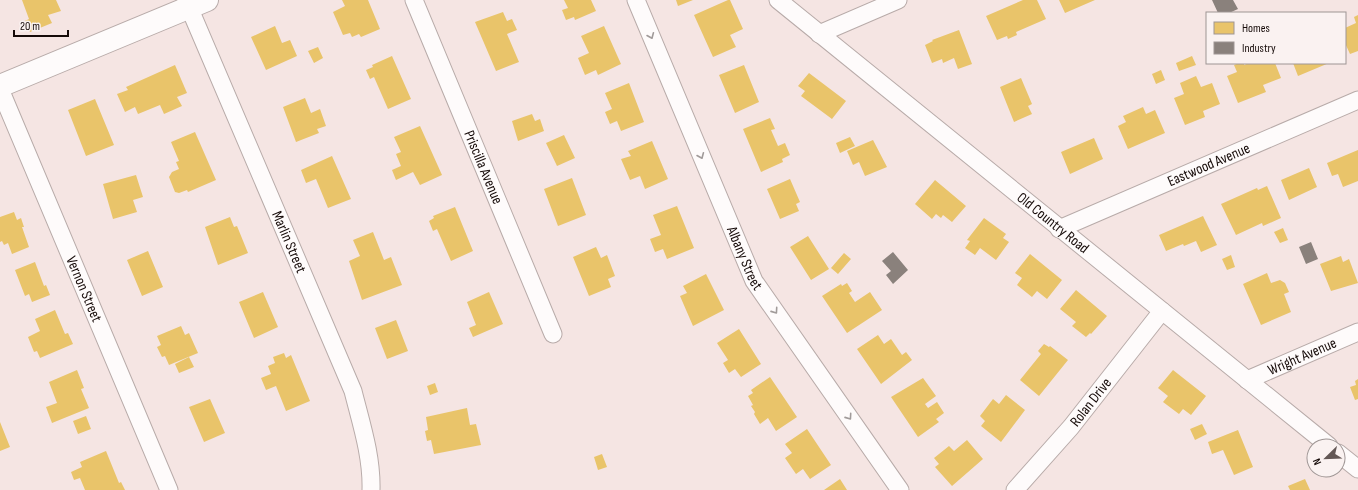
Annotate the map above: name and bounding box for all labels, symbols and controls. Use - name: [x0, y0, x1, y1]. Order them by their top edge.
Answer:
- scale bar: [14, 12, 68, 38]
- legend: [1206, 12, 1346, 64]
- text: 20 m: [20, 19, 40, 34]
- text: Homes: [1242, 21, 1270, 36]
- one-way arrow: [646, 31, 654, 39]
- text: Industry: [1242, 41, 1276, 56]
- street label: Priscilla Avenue: [460, 127, 507, 207]
- street label: Eastwood Avenue: [1165, 138, 1253, 191]
- one-way arrow: [697, 152, 705, 159]
- street label: Old Country Road: [1013, 188, 1093, 258]
- street label: Marlin Street: [268, 208, 311, 276]
- street label: Albany Street: [722, 222, 767, 294]
- street label: Vernon Street: [62, 253, 107, 325]
- one-way arrow: [770, 306, 777, 313]
- street label: Wright Avenue: [1265, 333, 1339, 379]
- street label: Rolan Drive: [1066, 374, 1116, 430]
- one-way arrow: [844, 413, 852, 420]
- north arrow: [1306, 438, 1346, 478]
- text: N: [1310, 456, 1324, 467]

